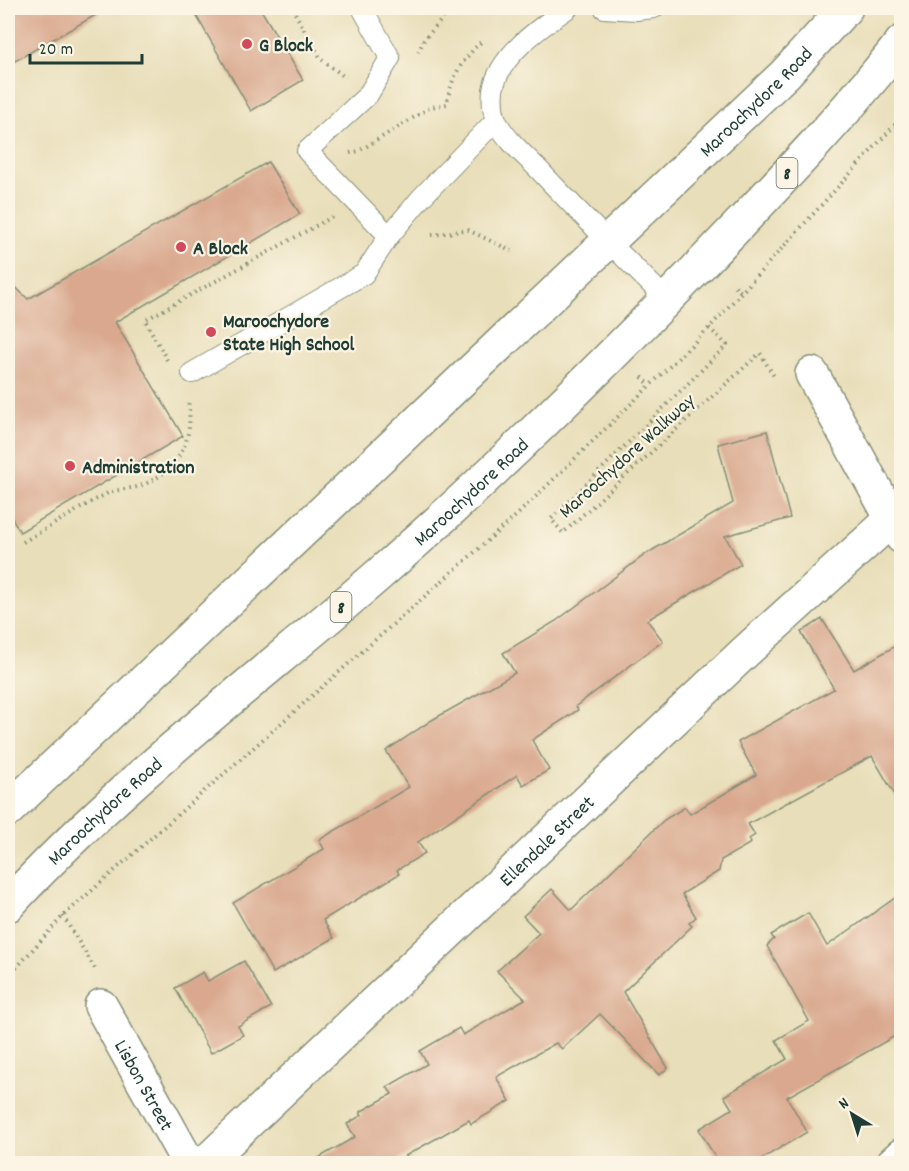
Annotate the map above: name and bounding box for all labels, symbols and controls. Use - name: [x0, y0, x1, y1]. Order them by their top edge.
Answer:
- scale bar: [30, 27, 142, 65]
- place label: G Block: [259, 33, 313, 61]
- marker: G Block: [240, 37, 254, 51]
- text: 20 m: [39, 38, 73, 63]
- street label: Maroochydore Road: [694, 42, 820, 165]
- road number: 8: [776, 158, 798, 188]
- place label: A Block: [193, 236, 248, 264]
- marker: A Block: [174, 240, 188, 254]
- place label: Maroochydore State High School: [223, 309, 355, 360]
- marker: Maroochydore State High School: [204, 325, 218, 339]
- street label: Maroochydore Walkway: [554, 388, 703, 526]
- street label: Maroochydore Road: [409, 433, 537, 554]
- place label: Administration: [82, 455, 194, 483]
- marker: Administration: [63, 459, 77, 473]
- road number: 8: [330, 592, 352, 622]
- street label: Maroochydore Road: [42, 752, 170, 873]
- street label: Ellendale Street: [494, 790, 602, 895]
- street label: Lisbon Street: [106, 1035, 179, 1137]
- north arrow: [822, 1084, 882, 1144]
- text: N: [834, 1093, 855, 1116]

